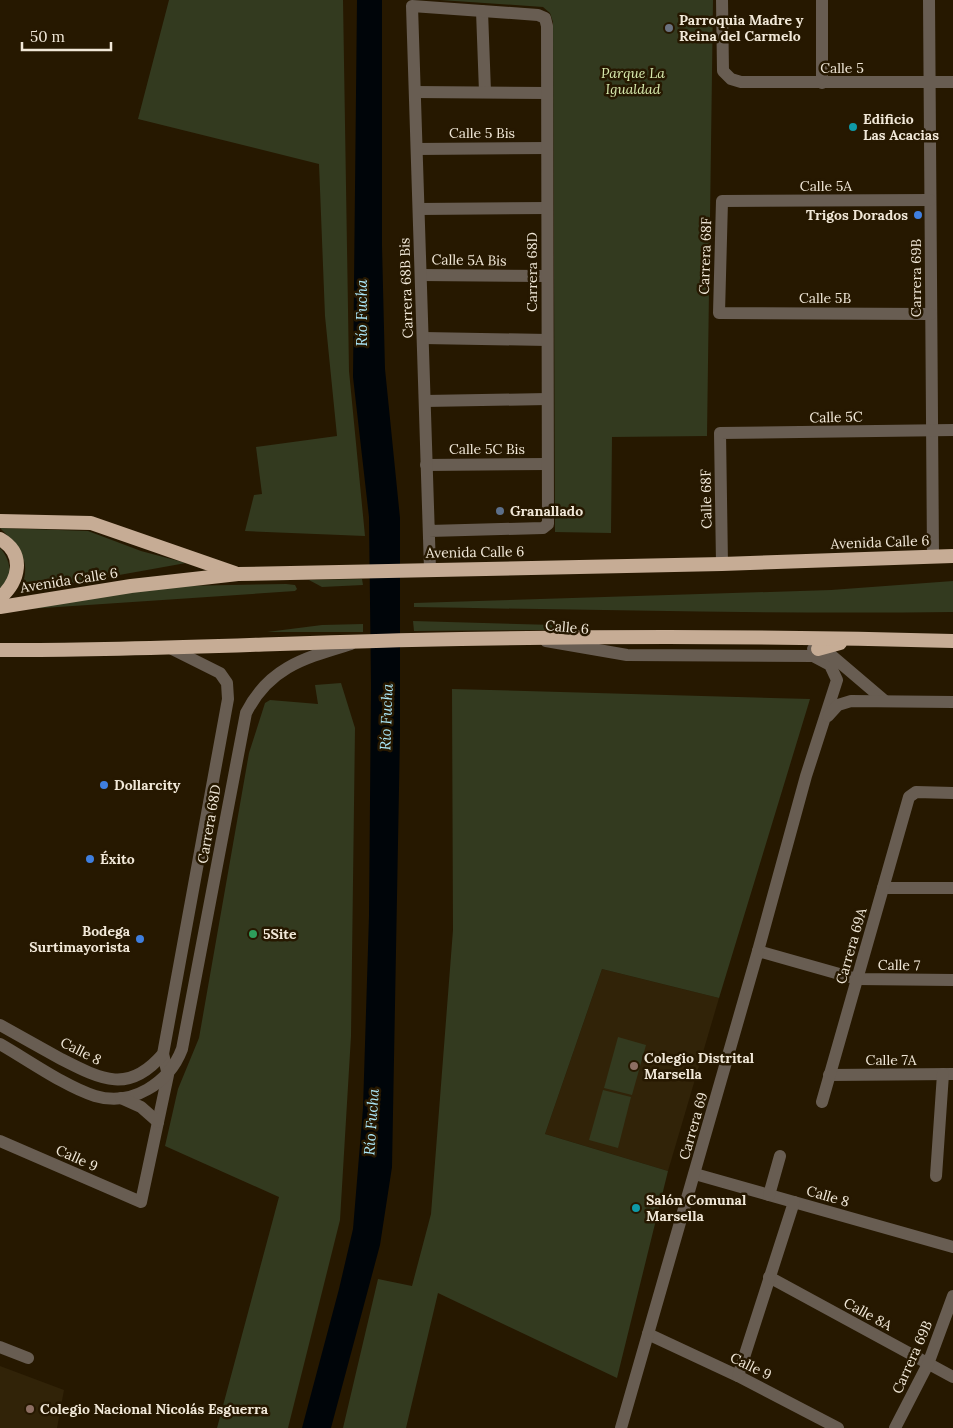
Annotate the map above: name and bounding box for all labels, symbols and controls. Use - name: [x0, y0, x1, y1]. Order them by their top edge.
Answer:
- place label: Parroquia Madre y Reina del Carmelo: [679, 11, 804, 45]
- scale bar: [22, 20, 111, 52]
- marker: Parroquia Madre y Reina del Carmelo: [663, 22, 675, 34]
- text: 50 m: [30, 27, 65, 46]
- street label: Calle 5: [820, 59, 864, 77]
- park label: Parque La Igualdad: [601, 64, 665, 98]
- place label: Edificio Las Acacias: [863, 110, 939, 144]
- marker: Edificio Las Acacias: [847, 121, 859, 133]
- street label: Calle 5 Bis: [449, 124, 515, 142]
- street label: Calle 5A: [800, 177, 852, 195]
- place label: Trigos Dorados: [806, 206, 908, 224]
- marker: Trigos Dorados: [912, 209, 924, 221]
- street label: Carrera 68F: [695, 217, 715, 295]
- street label: Carrera 68D: [523, 232, 541, 312]
- street label: Carrera 68B Bis: [395, 237, 417, 339]
- street label: Carrera 69B: [907, 239, 925, 317]
- street label: Calle 5A Bis: [431, 250, 507, 270]
- water label: Río Fucha: [352, 279, 371, 346]
- street label: Calle 5B: [799, 289, 851, 307]
- street label: Calle 5C: [809, 408, 863, 426]
- street label: Calle 5C Bis: [449, 440, 525, 458]
- street label: Calle 68F: [696, 469, 716, 529]
- place label: Granallado: [510, 502, 583, 520]
- marker: Granallado: [494, 505, 506, 517]
- street label: Avenida Calle 6: [829, 531, 930, 553]
- street label: Avenida Calle 6: [424, 542, 525, 562]
- street label: Avenida Calle 6: [18, 563, 119, 597]
- street label: Calle 6: [544, 616, 590, 638]
- water label: Río Fucha: [375, 682, 397, 751]
- place label: Dollarcity: [114, 776, 181, 794]
- marker: Dollarcity: [98, 779, 110, 791]
- street label: Carrera 68D: [193, 783, 225, 865]
- place label: Éxito: [100, 850, 135, 868]
- marker: Éxito: [84, 853, 96, 865]
- street label: Carrera 69A: [832, 906, 871, 986]
- place label: Bodega Surtimayorista: [29, 922, 131, 956]
- place label: 5Site: [263, 925, 297, 943]
- marker: 5Site: [247, 928, 259, 940]
- marker: Bodega Surtimayorista: [134, 933, 146, 945]
- street label: Calle 7: [878, 956, 921, 974]
- street label: Calle 8: [57, 1033, 105, 1069]
- place label: Colegio Distrital Marsella: [644, 1049, 755, 1083]
- street label: Calle 7A: [866, 1051, 917, 1069]
- marker: Colegio Distrital Marsella: [628, 1060, 640, 1072]
- water label: Río Fucha: [359, 1087, 383, 1156]
- street label: Carrera 69: [675, 1090, 711, 1162]
- street label: Calle 9: [53, 1141, 101, 1175]
- street label: Calle 8: [804, 1181, 852, 1211]
- place label: Salón Comunal Marsella: [646, 1191, 747, 1225]
- marker: Salón Comunal Marsella: [630, 1202, 642, 1214]
- street label: Calle 8A: [841, 1293, 896, 1335]
- street label: Carrera 69B: [888, 1317, 936, 1396]
- street label: Calle 9: [727, 1348, 775, 1384]
- place label: Colegio Nacional Nicolás Esguerra: [40, 1400, 269, 1418]
- marker: Colegio Nacional Nicolás Esguerra: [24, 1403, 36, 1415]

